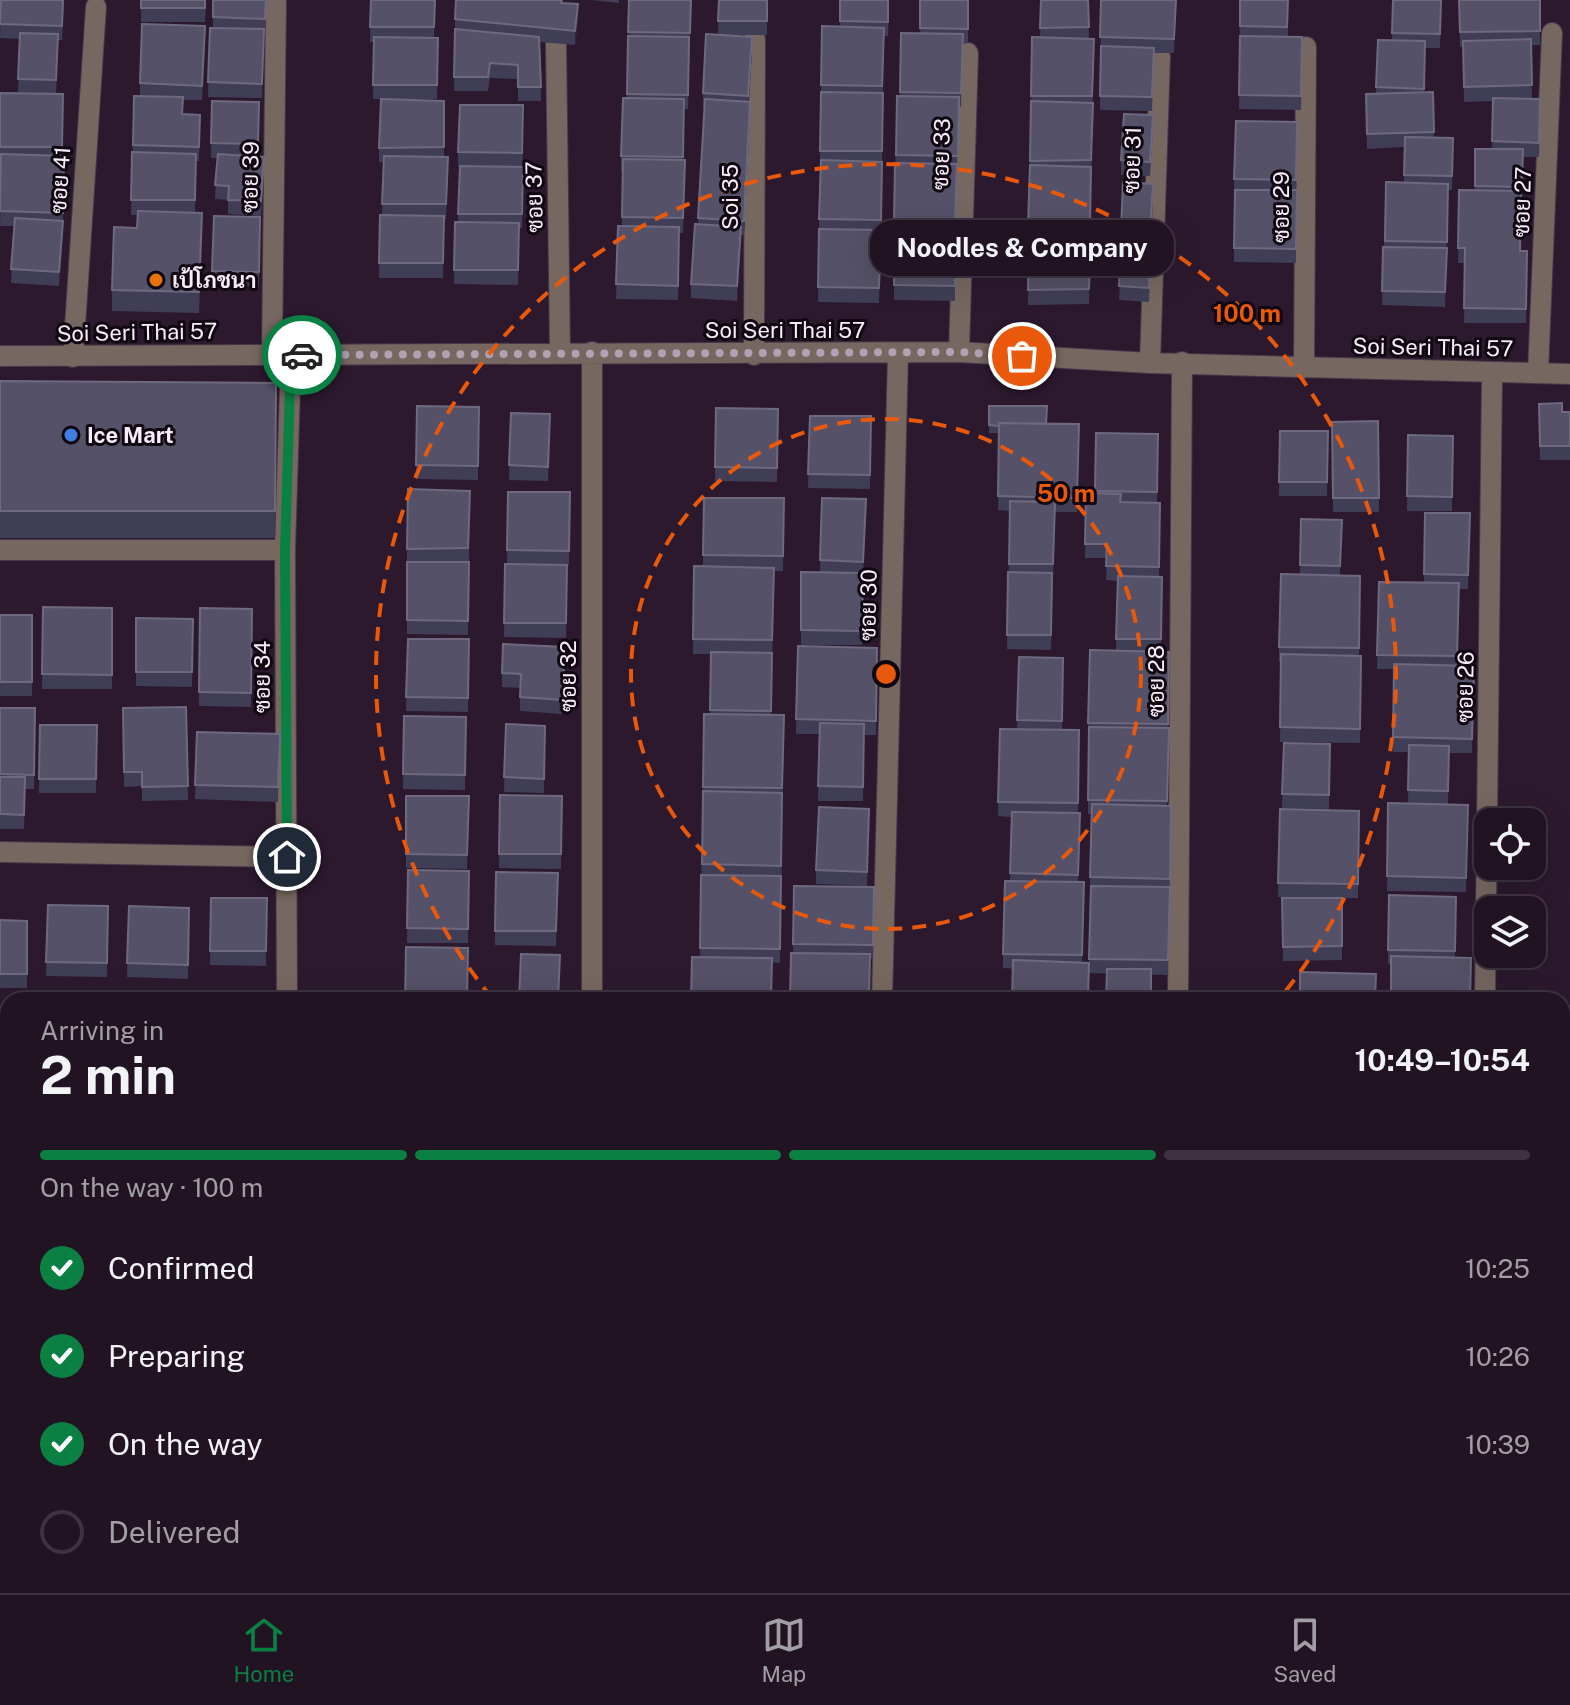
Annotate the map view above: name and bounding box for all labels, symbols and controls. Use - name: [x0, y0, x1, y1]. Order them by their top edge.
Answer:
- street label: ซอย 33: [927, 118, 955, 190]
- street label: ซอย 31: [1118, 126, 1146, 194]
- street label: ซอย 39: [236, 141, 264, 213]
- street label: ซอย 41: [45, 146, 75, 214]
- street label: ซอย 37: [520, 161, 548, 233]
- street label: Soi 35: [717, 164, 743, 230]
- street label: ซอย 27: [1508, 166, 1536, 238]
- street label: ซอย 29: [1268, 171, 1294, 243]
- callout: Noodles & Company: [870, 220, 1174, 276]
- text: Noodles & Company: [896, 232, 1148, 263]
- place label: เป้โภชนา: [172, 266, 257, 293]
- marker: เป้โภชนา: [147, 271, 165, 289]
- text: 100 m: [1213, 299, 1281, 327]
- courier: [262, 315, 342, 395]
- street label: Soi Seri Thai 57: [705, 317, 865, 343]
- street label: Soi Seri Thai 57: [57, 318, 217, 346]
- pin: [988, 322, 1056, 390]
- icon: car: [280, 333, 324, 377]
- street label: Soi Seri Thai 57: [1353, 333, 1513, 361]
- icon: bag: [1000, 334, 1044, 378]
- place label: Ice Mart: [87, 422, 174, 448]
- marker: Ice Mart: [62, 426, 80, 444]
- text: 50 m: [1037, 479, 1095, 507]
- street label: ซอย 30: [854, 569, 882, 641]
- street label: ซอย 32: [555, 640, 581, 712]
- street label: ซอย 34: [249, 641, 275, 713]
- street label: ซอย 28: [1143, 645, 1169, 717]
- street label: ซอย 26: [1451, 651, 1479, 723]
- centre of rings: [872, 660, 900, 688]
- map controls: [1474, 808, 1546, 968]
- button: locate: [1474, 808, 1546, 880]
- pin: [253, 823, 321, 891]
- icon: home: [265, 835, 309, 879]
- button: layers: [1474, 896, 1546, 968]
- text: Arriving in: [40, 1015, 164, 1046]
- text: 10:49–10:54: [1354, 1042, 1530, 1078]
- text: 2 min: [40, 1045, 176, 1106]
- text: On the way · 100 m: [40, 1172, 263, 1203]
- icon: check: [40, 1246, 84, 1290]
- text: Confirmed: [108, 1250, 254, 1286]
- text: 10:25: [1465, 1253, 1530, 1284]
- icon: check: [40, 1334, 84, 1378]
- text: Preparing: [108, 1338, 245, 1374]
- text: 10:26: [1465, 1341, 1530, 1372]
- icon: check: [40, 1422, 84, 1466]
- text: On the way: [108, 1426, 262, 1462]
- text: 10:39: [1465, 1429, 1530, 1460]
- text: Delivered: [108, 1514, 240, 1550]
- tab: Home: [234, 1613, 294, 1687]
- tab: Map: [761, 1613, 806, 1687]
- tab: Saved: [1273, 1613, 1336, 1687]

